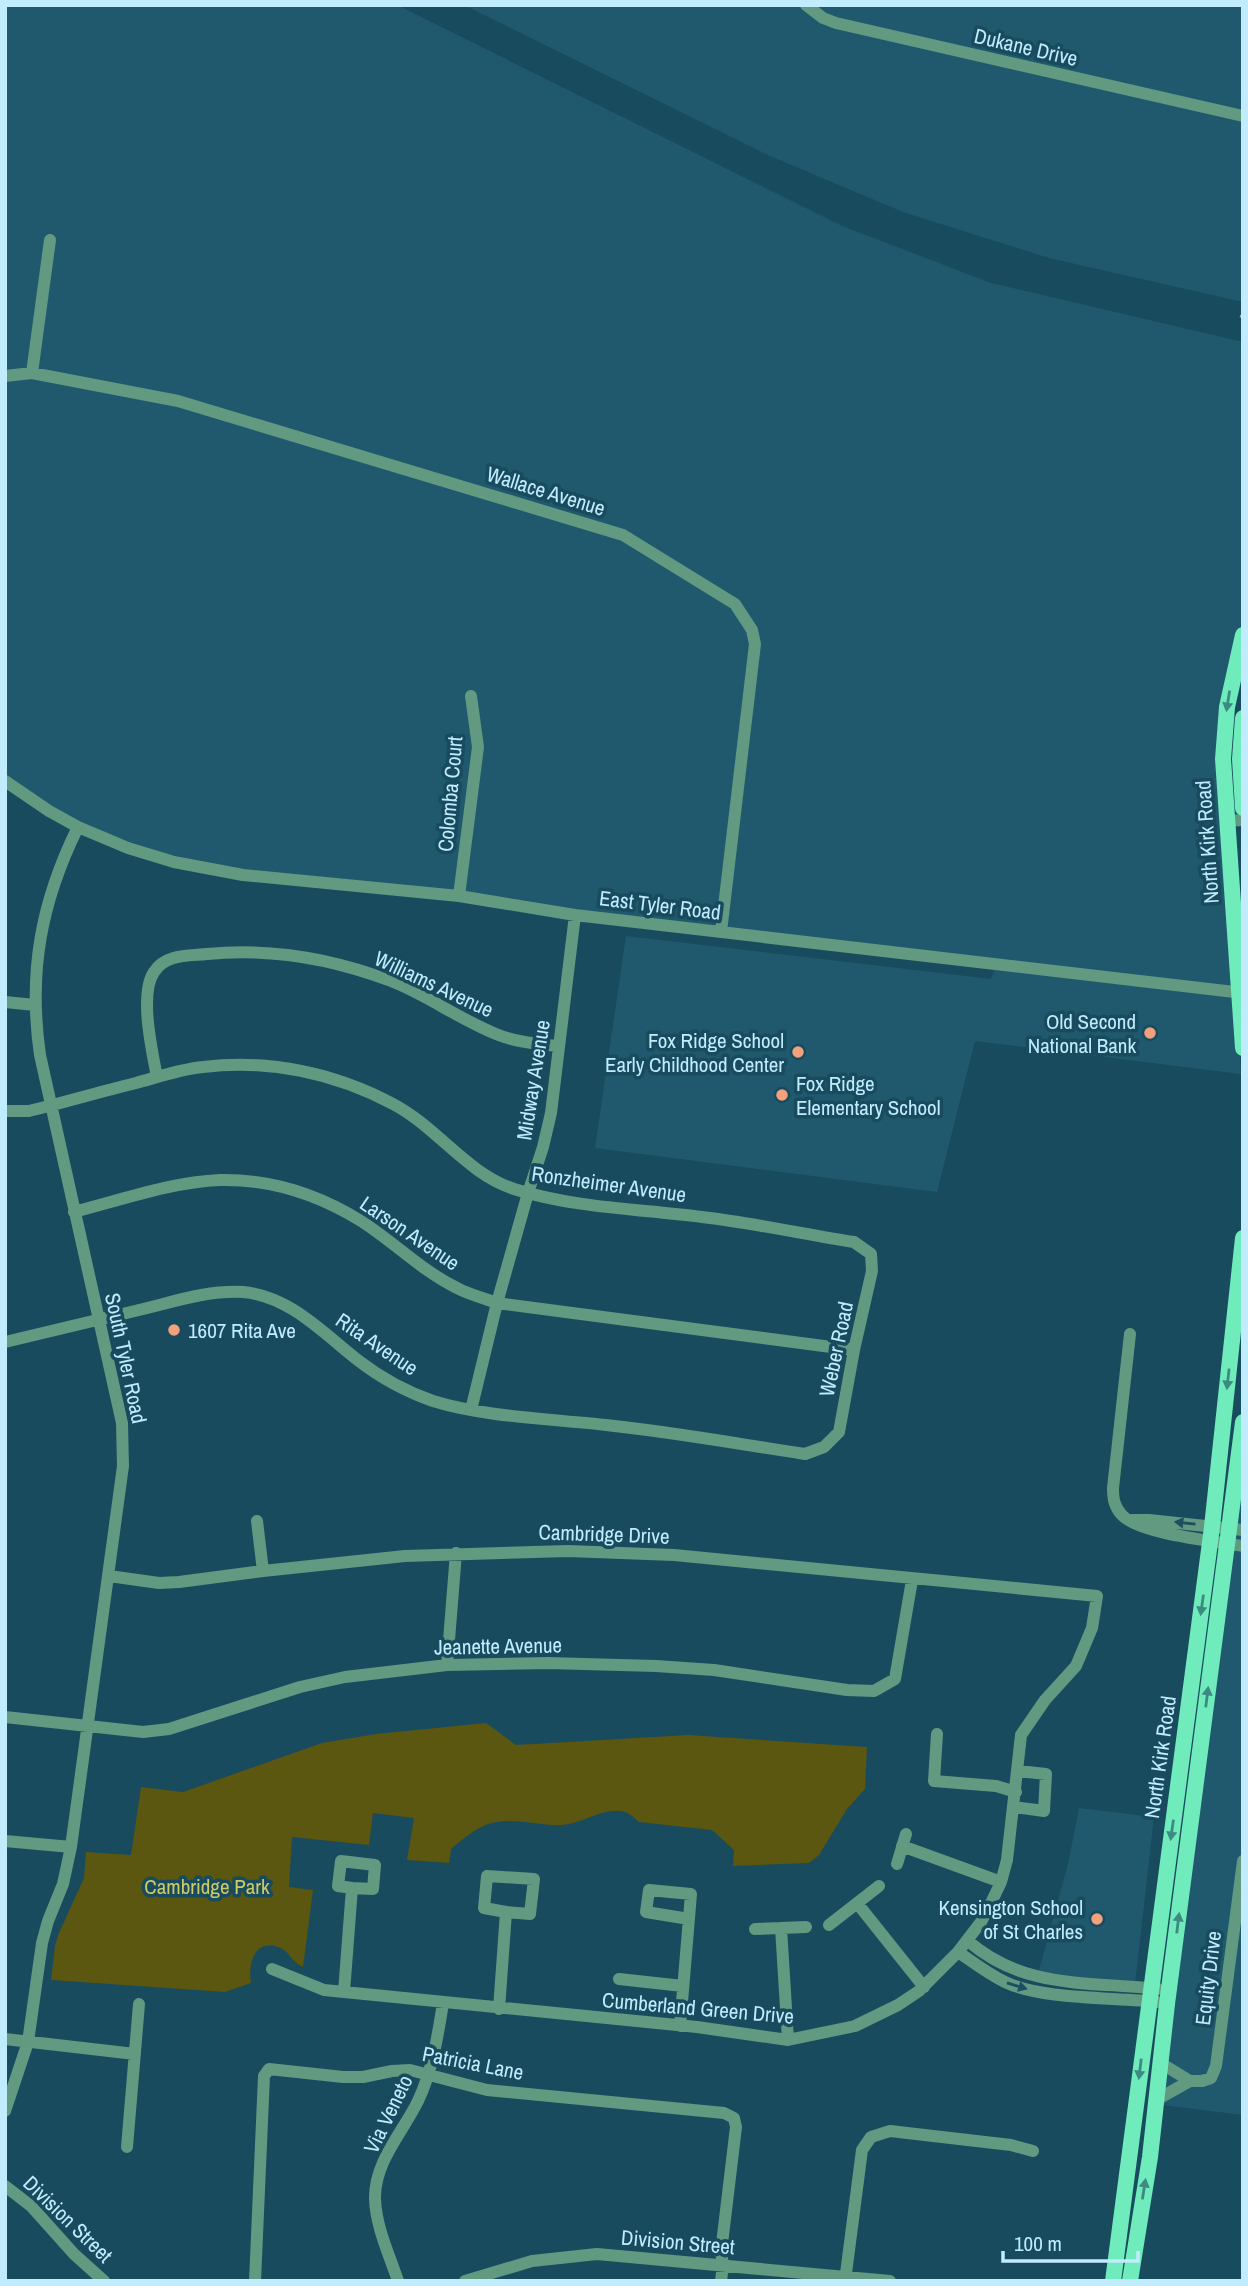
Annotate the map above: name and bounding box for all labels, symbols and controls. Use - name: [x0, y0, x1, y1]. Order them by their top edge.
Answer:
- street label: Dukane Drive: [971, 21, 1081, 73]
- street label: Wallace Avenue: [483, 459, 609, 523]
- one-way arrow: [1222, 690, 1233, 712]
- street label: Colomba Court: [431, 735, 470, 853]
- street label: North Kirk Road: [1188, 779, 1226, 905]
- street label: East Tyler Road: [598, 883, 722, 927]
- street label: Williams Avenue: [370, 944, 498, 1024]
- place label: Old Second National Bank: [1028, 1007, 1136, 1060]
- street label: Midway Avenue: [509, 1018, 557, 1142]
- marker: Old Second National Bank: [1142, 1025, 1158, 1041]
- place label: Fox Ridge School Early Childhood Center: [605, 1026, 784, 1079]
- marker: Fox Ridge School Early Childhood Center: [790, 1044, 806, 1060]
- place label: Fox Ridge Elementary School: [796, 1069, 941, 1122]
- marker: Fox Ridge Elementary School: [774, 1087, 790, 1103]
- street label: Ronzheimer Avenue: [530, 1159, 688, 1209]
- street label: Larson Avenue: [354, 1189, 466, 1277]
- street label: South Tyler Road: [98, 1290, 154, 1426]
- street label: Weber Road: [812, 1299, 860, 1399]
- street label: Rita Avenue: [330, 1306, 424, 1382]
- place label: 1607 Rita Ave: [188, 1316, 296, 1345]
- marker: 1607 Rita Ave: [166, 1322, 182, 1338]
- one-way arrow: [1222, 1368, 1233, 1390]
- street label: Cambridge Drive: [538, 1517, 670, 1551]
- one-way arrow: [1174, 1518, 1196, 1529]
- one-way arrow: [1196, 1594, 1207, 1616]
- street label: Jeanette Avenue: [434, 1630, 562, 1662]
- one-way arrow: [1201, 1686, 1212, 1708]
- street label: North Kirk Road: [1137, 1694, 1183, 1820]
- one-way arrow: [1166, 1819, 1177, 1841]
- park label: Cambridge Park: [144, 1872, 270, 1901]
- place label: Kensington School of St Charles: [938, 1893, 1083, 1946]
- marker: Kensington School of St Charles: [1089, 1911, 1105, 1927]
- one-way arrow: [1172, 1912, 1183, 1934]
- street label: Equity Drive: [1188, 1929, 1228, 2027]
- one-way arrow: [1007, 1981, 1028, 1991]
- street label: Cumberland Green Drive: [601, 1985, 795, 2031]
- street label: Patricia Lane: [420, 2039, 526, 2087]
- one-way arrow: [1135, 2058, 1146, 2080]
- street label: Via Veneto: [357, 2070, 419, 2158]
- street label: Division Street: [17, 2169, 119, 2269]
- one-way arrow: [1139, 2178, 1150, 2200]
- scale bar: [1003, 2220, 1138, 2264]
- street label: Division Street: [620, 2223, 736, 2261]
- text: 100 m: [1014, 2229, 1062, 2258]

